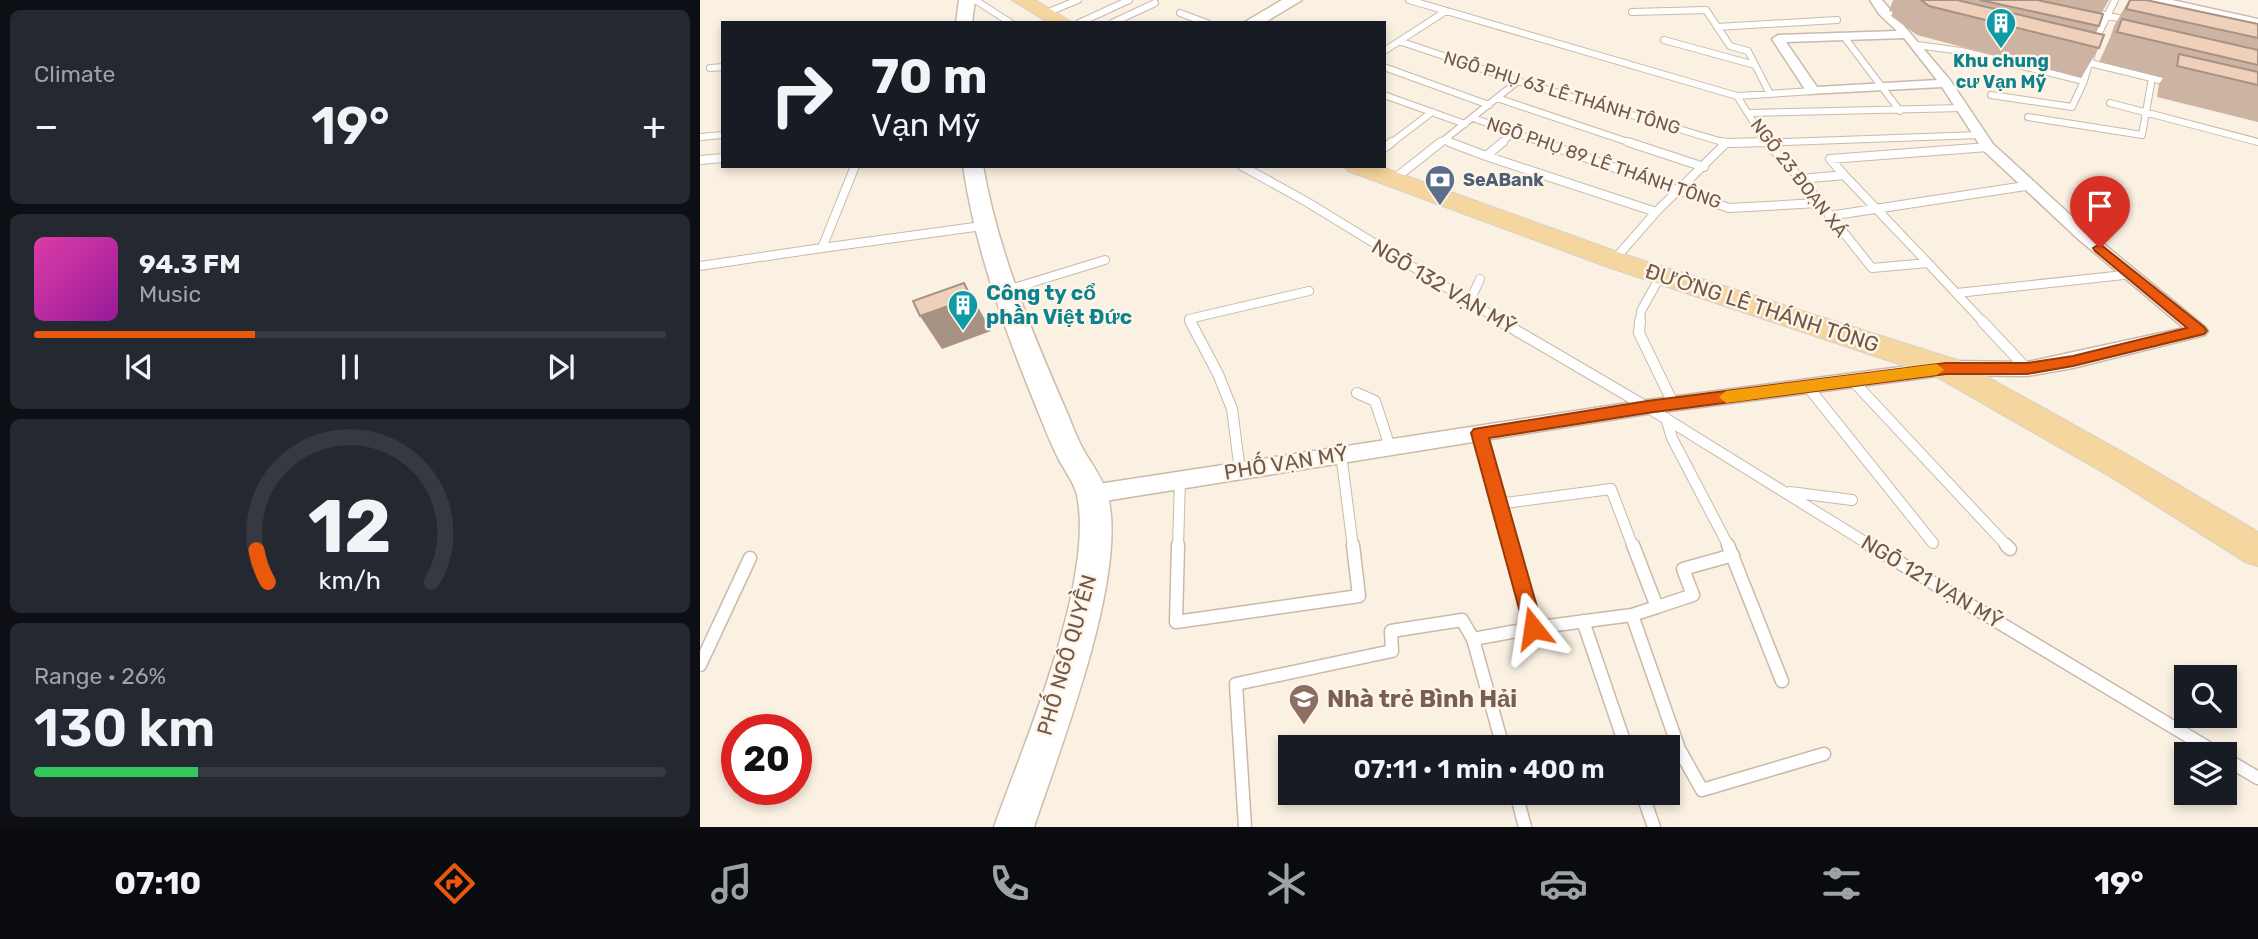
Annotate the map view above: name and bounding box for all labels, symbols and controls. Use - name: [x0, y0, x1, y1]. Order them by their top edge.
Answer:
- building icon: Khu chung cư Vạn Mỹ: [1984, 6, 2018, 50]
- text: 70 m: [871, 47, 988, 105]
- street label: NGÕ PHỤ 63 LÊ THÁNH TÔNG: [1441, 47, 1683, 139]
- icon: right: [756, 49, 847, 140]
- place label: Khu chung cư Vạn Mỹ: [1953, 50, 2049, 93]
- text: Climate: [34, 60, 115, 88]
- text: 19°: [311, 95, 390, 157]
- text: −: [34, 103, 59, 149]
- text: +: [642, 103, 666, 149]
- text: Vạn Mỹ: [871, 106, 980, 144]
- street label: NGÕ PHỤ 89 LÊ THÁNH TÔNG: [1484, 112, 1724, 214]
- street label: NGÕ 23 ĐOẠN XÁ: [1746, 114, 1852, 242]
- bank icon: SeABank: [1423, 163, 1457, 207]
- place label: SeABank: [1463, 169, 1544, 191]
- pin: [2070, 176, 2130, 248]
- icon: arrive: [2081, 187, 2119, 225]
- street label: NGÕ 132 VẠN MỸ: [1367, 233, 1521, 340]
- text: 94.3 FM: [139, 249, 241, 280]
- street label: ĐƯỜNG LÊ THÁNH TÔNG: [1642, 258, 1882, 357]
- text: Music: [139, 280, 201, 308]
- place label: Công ty cổ phần Việt Đức: [986, 280, 1132, 329]
- building icon: Công ty cổ phần Việt Đức: [946, 288, 980, 332]
- icon: previous: [120, 348, 158, 386]
- icon: pause: [331, 348, 369, 386]
- icon: next: [542, 348, 580, 386]
- street label: PHỐ VẠN MỸ: [1222, 437, 1350, 485]
- text: 12: [308, 484, 392, 570]
- street label: NGÕ 121 VẠN MỸ: [1857, 529, 2008, 634]
- text: km/h: [319, 565, 381, 594]
- street label: PHỐ NGÔ QUYỀN: [1029, 571, 1101, 738]
- position arrow: [1496, 591, 1570, 665]
- text: Range · 26%: [34, 662, 166, 690]
- map controls: [2174, 665, 2237, 805]
- button: search: [2174, 665, 2237, 728]
- school or university icon: Nhà trẻ Bình Hải: [1287, 682, 1321, 726]
- place label: Nhà trẻ Bình Hải: [1327, 685, 1517, 713]
- text: 130 km: [34, 697, 215, 759]
- speed limit sign: 20: [721, 714, 812, 805]
- button: layers: [2174, 742, 2237, 805]
- text: 07:11 · 1 min · 400 m: [1353, 754, 1605, 785]
- icon: directions: [430, 859, 479, 908]
- icon: music: [707, 859, 756, 908]
- icon: phone: [985, 859, 1034, 908]
- icon: climate: [1262, 859, 1311, 908]
- icon: car: [1539, 859, 1588, 908]
- icon: filters: [1817, 859, 1866, 908]
- text: 07:10: [114, 864, 201, 902]
- text: 19°: [2094, 864, 2144, 902]

